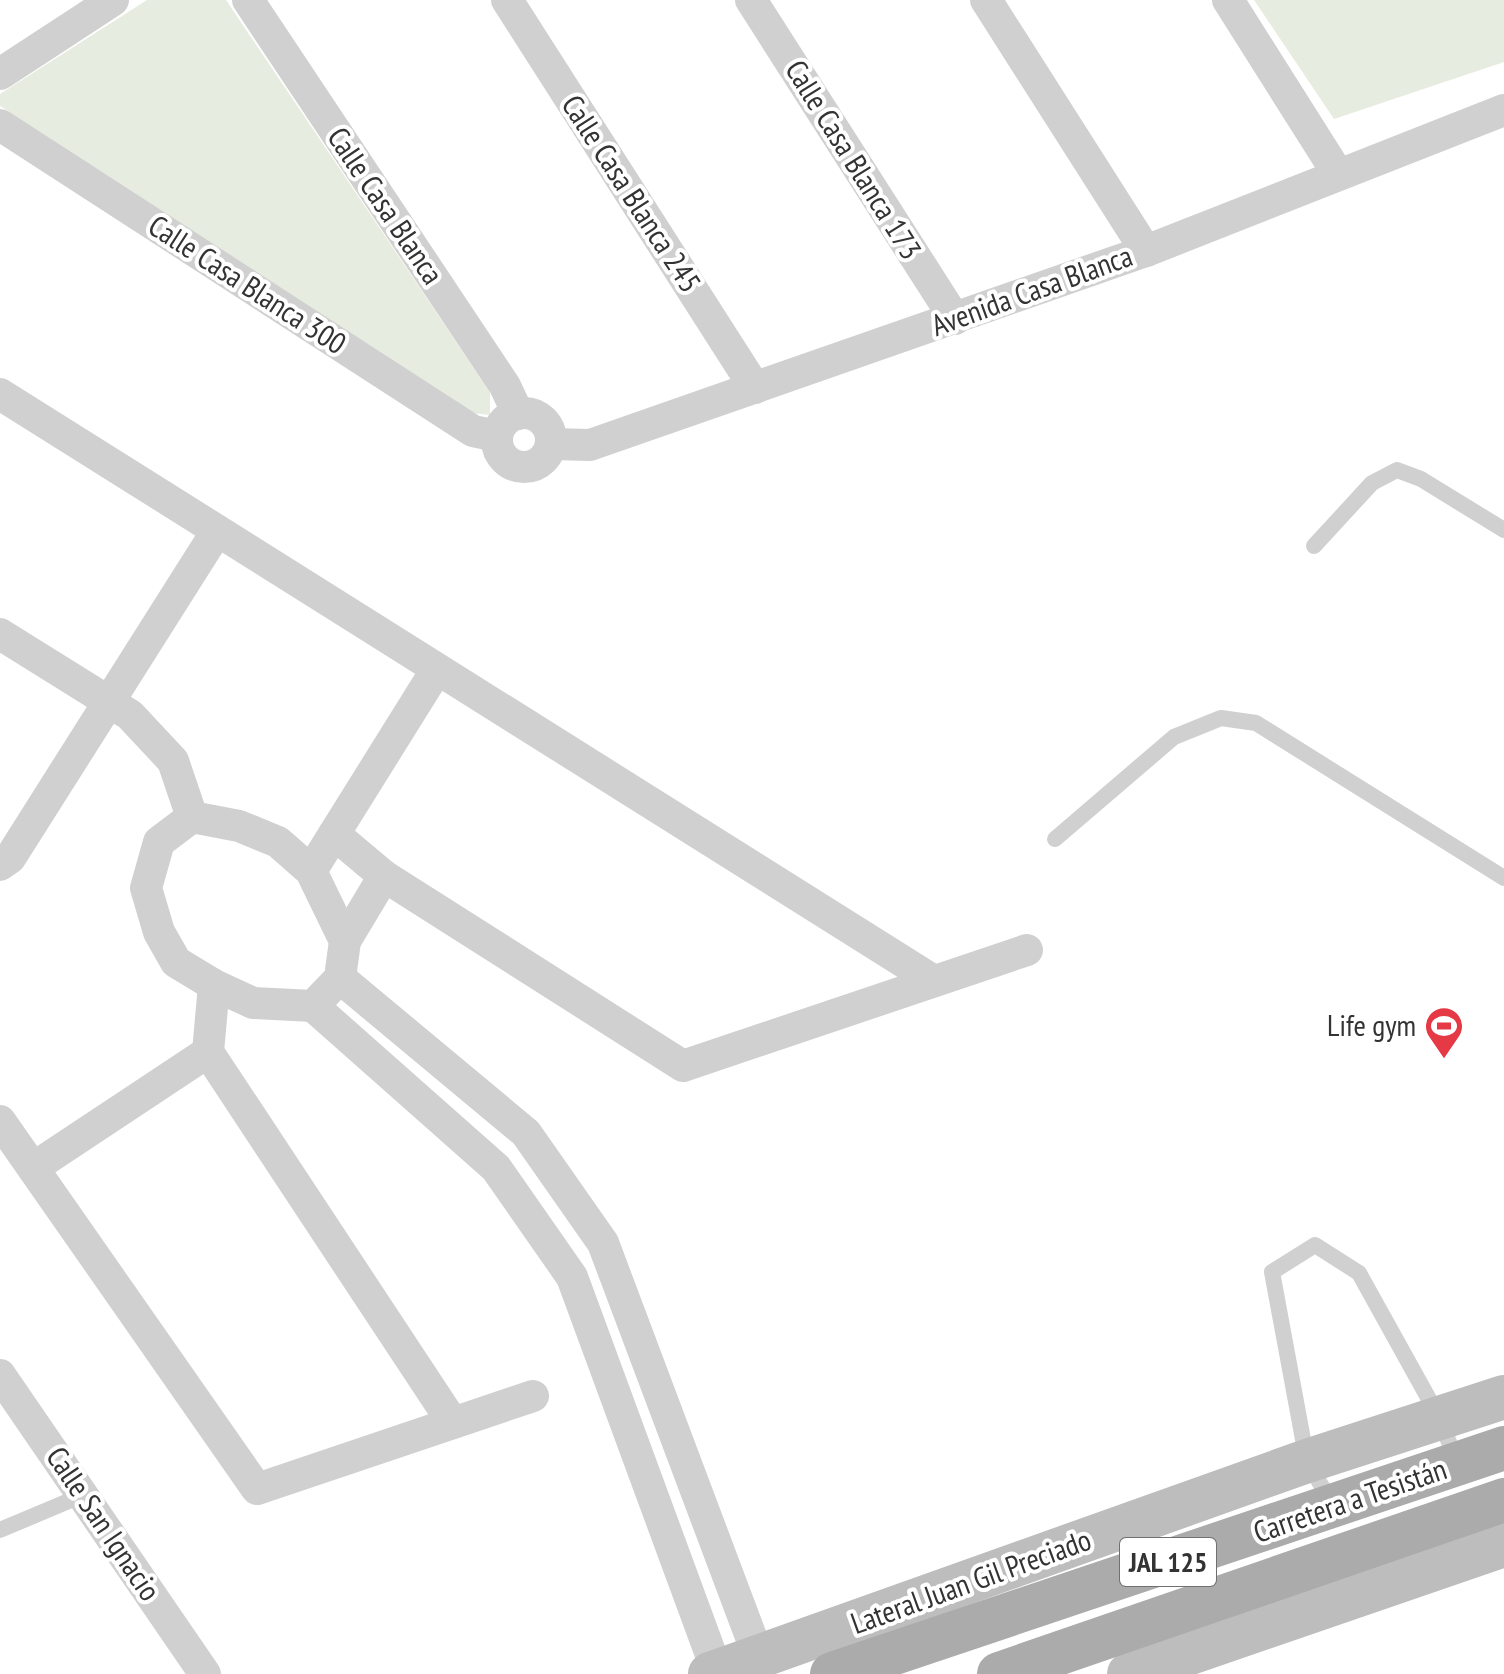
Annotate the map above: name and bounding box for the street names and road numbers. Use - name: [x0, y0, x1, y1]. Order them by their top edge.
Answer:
- street label: Calle Casa Blanca 173: [777, 52, 931, 266]
- street label: Calle Casa Blanca 245: [554, 87, 711, 299]
- street label: Calle Casa Blanca: [319, 119, 453, 291]
- street label: Calle Casa Blanca 300: [142, 205, 354, 362]
- street label: Avenida Casa Blanca: [926, 235, 1137, 344]
- street label: Calle San Ignacio: [38, 1439, 170, 1608]
- street label: Carretera a Tesistán: [1248, 1448, 1451, 1551]
- street label: Lateral Juan Gil Preciado: [845, 1519, 1096, 1642]
- road number: JAL 125: [1120, 1538, 1216, 1586]

